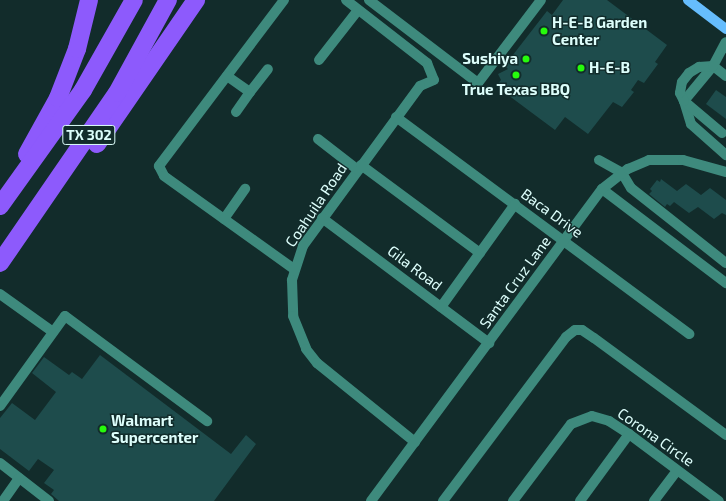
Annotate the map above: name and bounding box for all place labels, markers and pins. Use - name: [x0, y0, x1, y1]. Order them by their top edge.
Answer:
- place label: H-E-B Garden Center: [552, 13, 647, 48]
- marker: H-E-B Garden Center: [539, 26, 549, 36]
- place label: Sushiya: [462, 50, 518, 68]
- marker: Sushiya: [521, 54, 531, 64]
- place label: H-E-B: [589, 59, 630, 77]
- marker: H-E-B: [576, 63, 586, 73]
- marker: True Texas BBQ: [511, 70, 521, 80]
- place label: True Texas BBQ: [462, 81, 570, 99]
- place label: Walmart Supercenter: [111, 411, 198, 446]
- marker: Walmart Supercenter: [98, 424, 108, 434]

